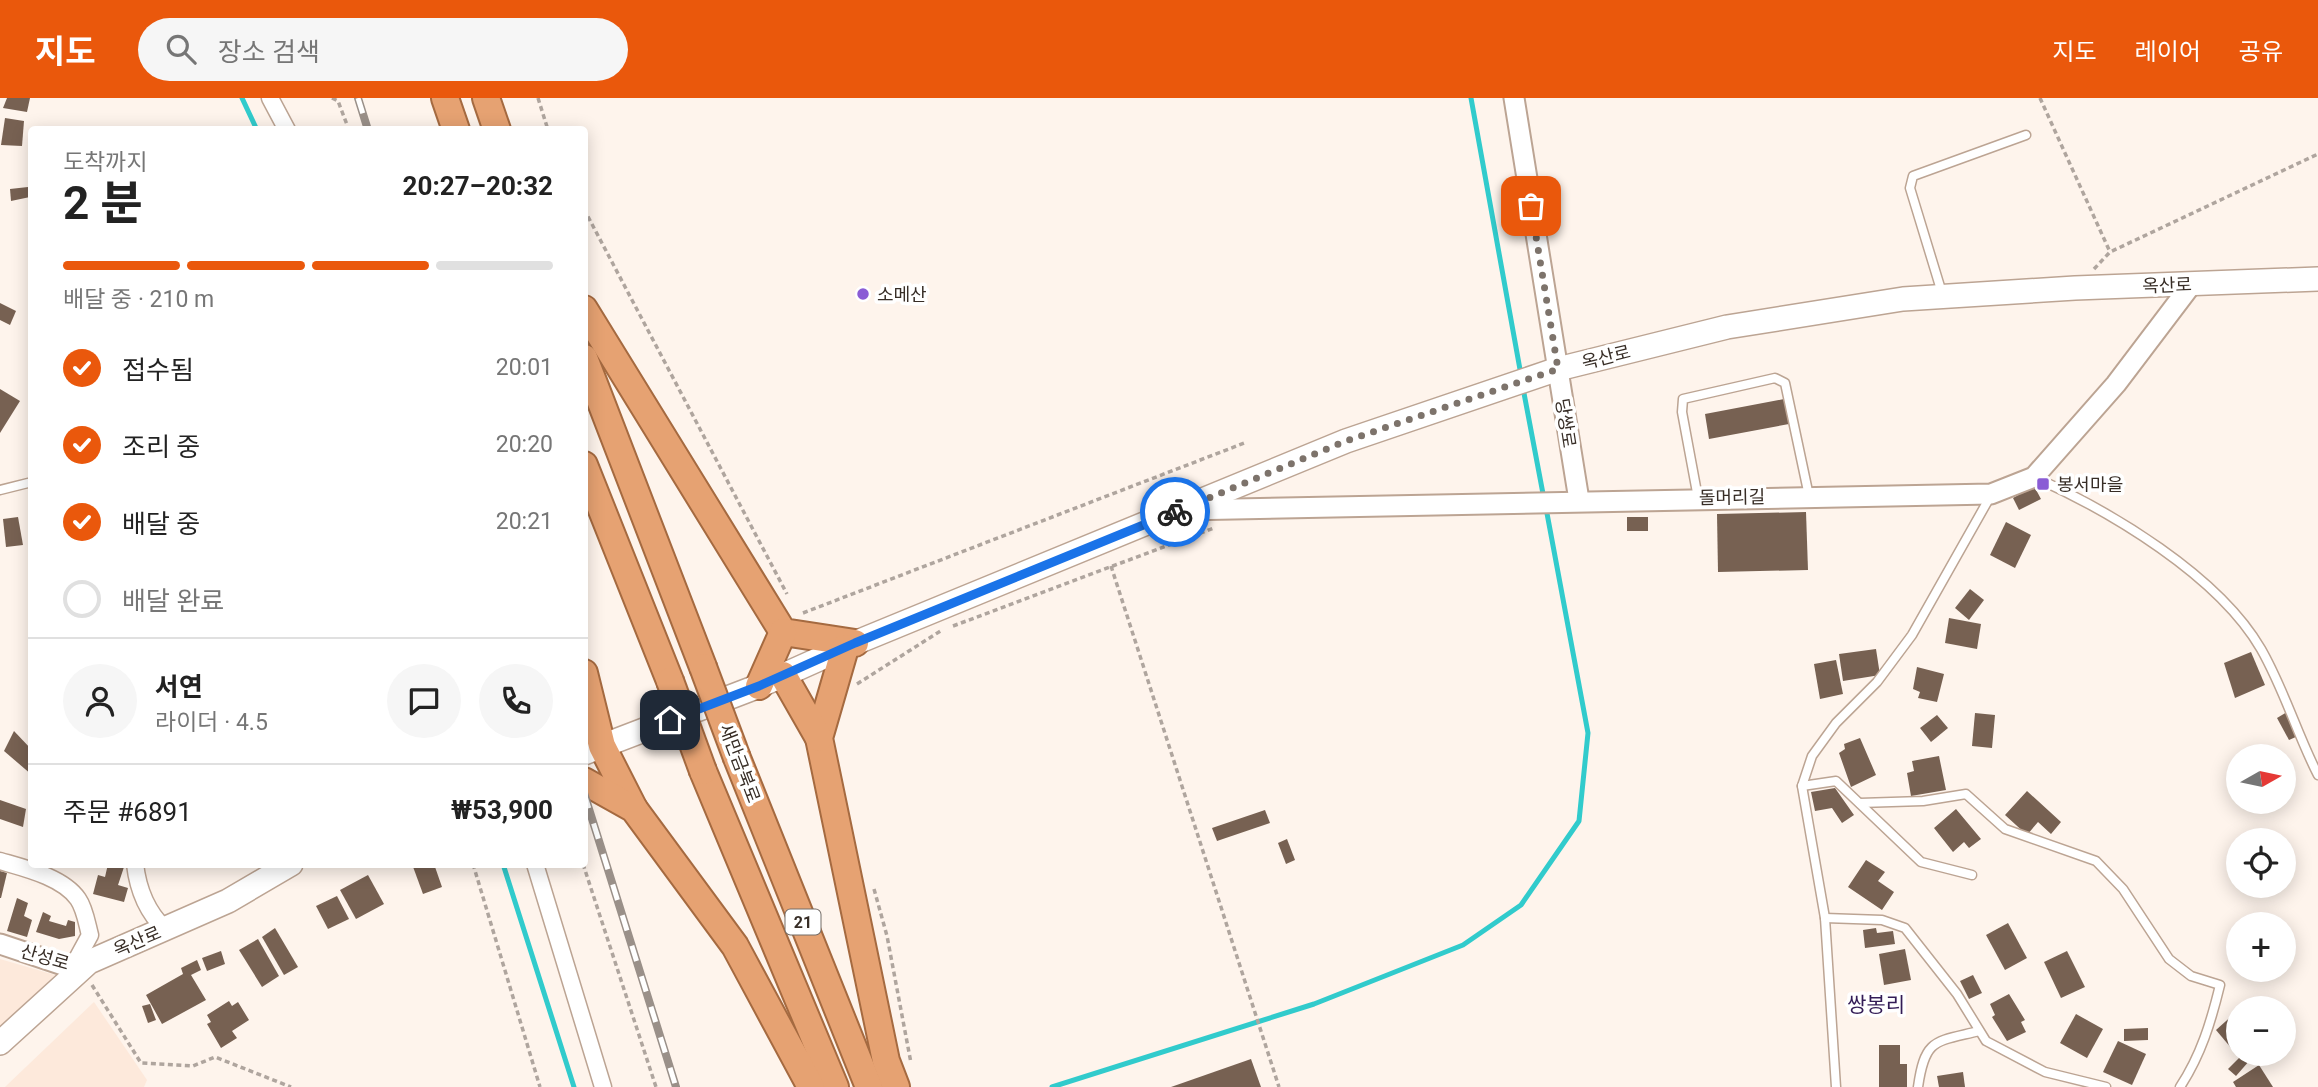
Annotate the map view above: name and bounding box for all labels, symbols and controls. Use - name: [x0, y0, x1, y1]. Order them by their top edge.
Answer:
- search box: [138, 18, 628, 81]
- icon: search: [162, 30, 200, 68]
- text: 지도: [35, 32, 96, 71]
- text: 장소 검색: [218, 37, 320, 67]
- text: 지도: [2052, 38, 2097, 66]
- text: 레이어: [2135, 38, 2201, 66]
- text: 공유: [2239, 38, 2283, 66]
- text: 도착까지: [63, 149, 148, 176]
- text: 20:27–20:32: [403, 171, 553, 201]
- text: 2 분: [63, 176, 143, 230]
- pin: [1501, 176, 1561, 236]
- icon: bag: [1512, 187, 1550, 225]
- street label: 옥산로: [2142, 274, 2192, 296]
- place label: 소메산: [877, 284, 927, 305]
- text: 배달 중 · 210 m: [63, 286, 214, 313]
- marker: 소메산: [855, 286, 871, 302]
- street label: 옥산로: [1579, 341, 1633, 373]
- icon: check: [63, 349, 101, 387]
- text: 20:01: [496, 354, 553, 381]
- text: 접수됨: [122, 355, 194, 385]
- street label: 당쌍로: [1552, 397, 1580, 449]
- icon: check: [63, 426, 101, 464]
- text: 20:20: [496, 431, 553, 458]
- text: 조리 중: [122, 432, 200, 462]
- place label: 봉서마을: [2057, 474, 2123, 495]
- marker: 봉서마을: [2035, 476, 2051, 492]
- courier: [1140, 477, 1210, 547]
- street label: 돌머리길: [1699, 486, 1765, 508]
- icon: bike: [1156, 493, 1194, 531]
- icon: check: [63, 503, 101, 541]
- text: 20:21: [496, 508, 553, 535]
- text: 배달 중: [122, 509, 200, 539]
- text: 배달 완료: [122, 586, 224, 616]
- button: person: [63, 664, 137, 738]
- button: chat: [387, 664, 461, 738]
- button: phone: [479, 664, 553, 738]
- text: 서연: [155, 672, 203, 702]
- pin: [640, 690, 700, 750]
- icon: home: [651, 701, 689, 739]
- text: 라이더 · 4.5: [155, 709, 268, 736]
- street label: 새만금북로: [715, 721, 765, 805]
- north arrow: [2226, 744, 2296, 814]
- map controls: [2226, 744, 2296, 1066]
- text: ₩53,900: [451, 795, 553, 825]
- text: 주문 #6891: [63, 797, 192, 827]
- button: locate: [2226, 828, 2296, 898]
- road number: 21: [786, 909, 820, 934]
- button: +: [2226, 912, 2296, 982]
- street label: 옥산로: [110, 922, 164, 960]
- street label: 산성로: [18, 940, 72, 974]
- district label: 쌍봉리: [1847, 993, 1905, 1017]
- button: −: [2226, 996, 2296, 1066]

